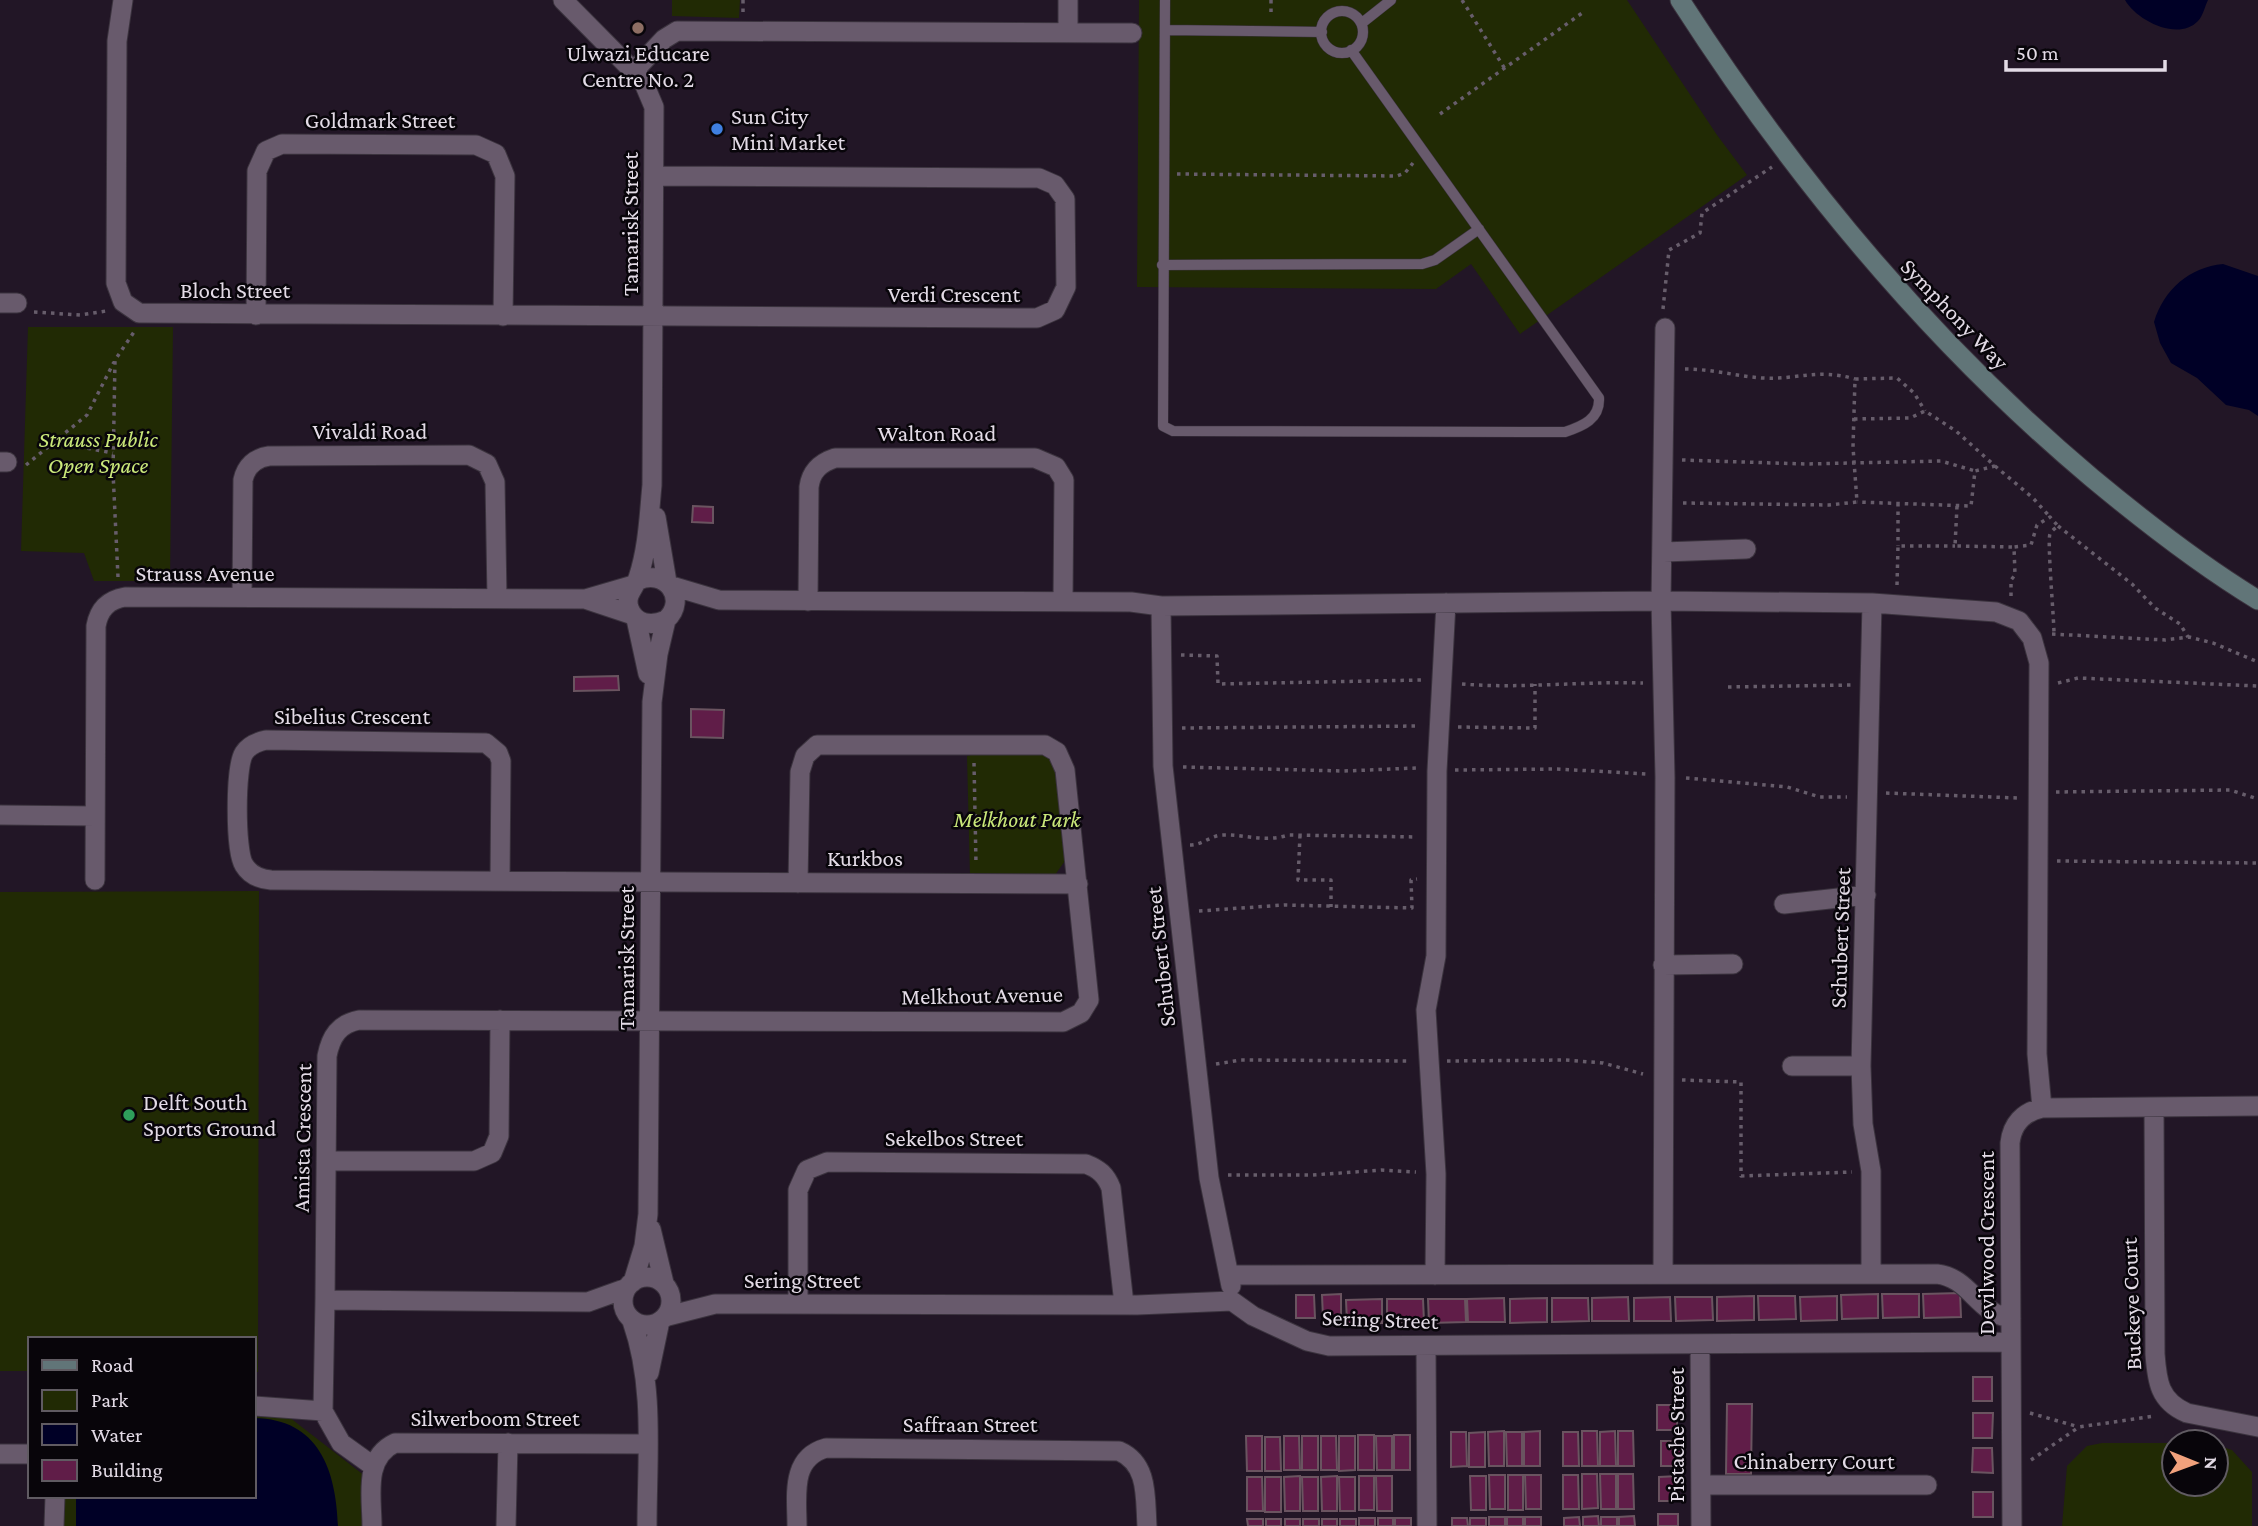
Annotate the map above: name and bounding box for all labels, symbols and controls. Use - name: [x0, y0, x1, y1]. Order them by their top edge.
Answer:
- marker: Ulwazi Educare Centre No. 2: [630, 20, 646, 36]
- scale bar: [2006, 28, 2165, 72]
- place label: Ulwazi Educare Centre No. 2: [566, 40, 710, 92]
- text: 50 m: [2016, 41, 2059, 65]
- place label: Sun City Mini Market: [731, 103, 845, 155]
- street label: Goldmark Street: [305, 107, 456, 133]
- marker: Sun City Mini Market: [709, 121, 725, 137]
- street label: Tamarisk Street: [617, 152, 643, 296]
- street label: Symphony Way: [1896, 253, 2015, 375]
- street label: Bloch Street: [180, 277, 290, 303]
- street label: Verdi Crescent: [888, 281, 1021, 307]
- street label: Vivaldi Road: [313, 418, 427, 444]
- street label: Walton Road: [878, 420, 996, 446]
- park label: Strauss Public Open Space: [39, 426, 158, 478]
- street label: Strauss Avenue: [135, 560, 275, 586]
- street label: Sibelius Crescent: [274, 703, 430, 729]
- park label: Melkhout Park: [953, 806, 1081, 832]
- street label: Kurkbos: [827, 845, 903, 871]
- street label: Schubert Street: [1825, 867, 1855, 1009]
- street label: Schubert Street: [1140, 885, 1180, 1028]
- street label: Tamarisk Street: [613, 886, 639, 1030]
- street label: Melkhout Avenue: [901, 981, 1063, 1009]
- street label: Amista Crescent: [288, 1063, 316, 1213]
- place label: Delft South Sports Ground: [143, 1089, 276, 1141]
- marker: Delft South Sports Ground: [121, 1107, 137, 1123]
- street label: Sekelbos Street: [885, 1125, 1024, 1151]
- street label: Devilwood Crescent: [1973, 1151, 1999, 1335]
- street label: Buckeye Court: [2116, 1237, 2146, 1371]
- street label: Sering Street: [744, 1267, 861, 1293]
- street label: Sering Street: [1321, 1304, 1439, 1334]
- legend: [28, 1337, 256, 1498]
- text: Road: [91, 1353, 134, 1377]
- street label: Pistache Street: [1663, 1367, 1689, 1502]
- text: Park: [91, 1388, 128, 1412]
- street label: Silwerboom Street: [410, 1405, 580, 1431]
- street label: Saffraan Street: [903, 1411, 1038, 1437]
- text: Water: [91, 1423, 143, 1447]
- north arrow: [2160, 1428, 2230, 1498]
- street label: Chinaberry Court: [1733, 1448, 1895, 1474]
- text: N: [2201, 1457, 2222, 1470]
- text: Building: [91, 1458, 163, 1482]

